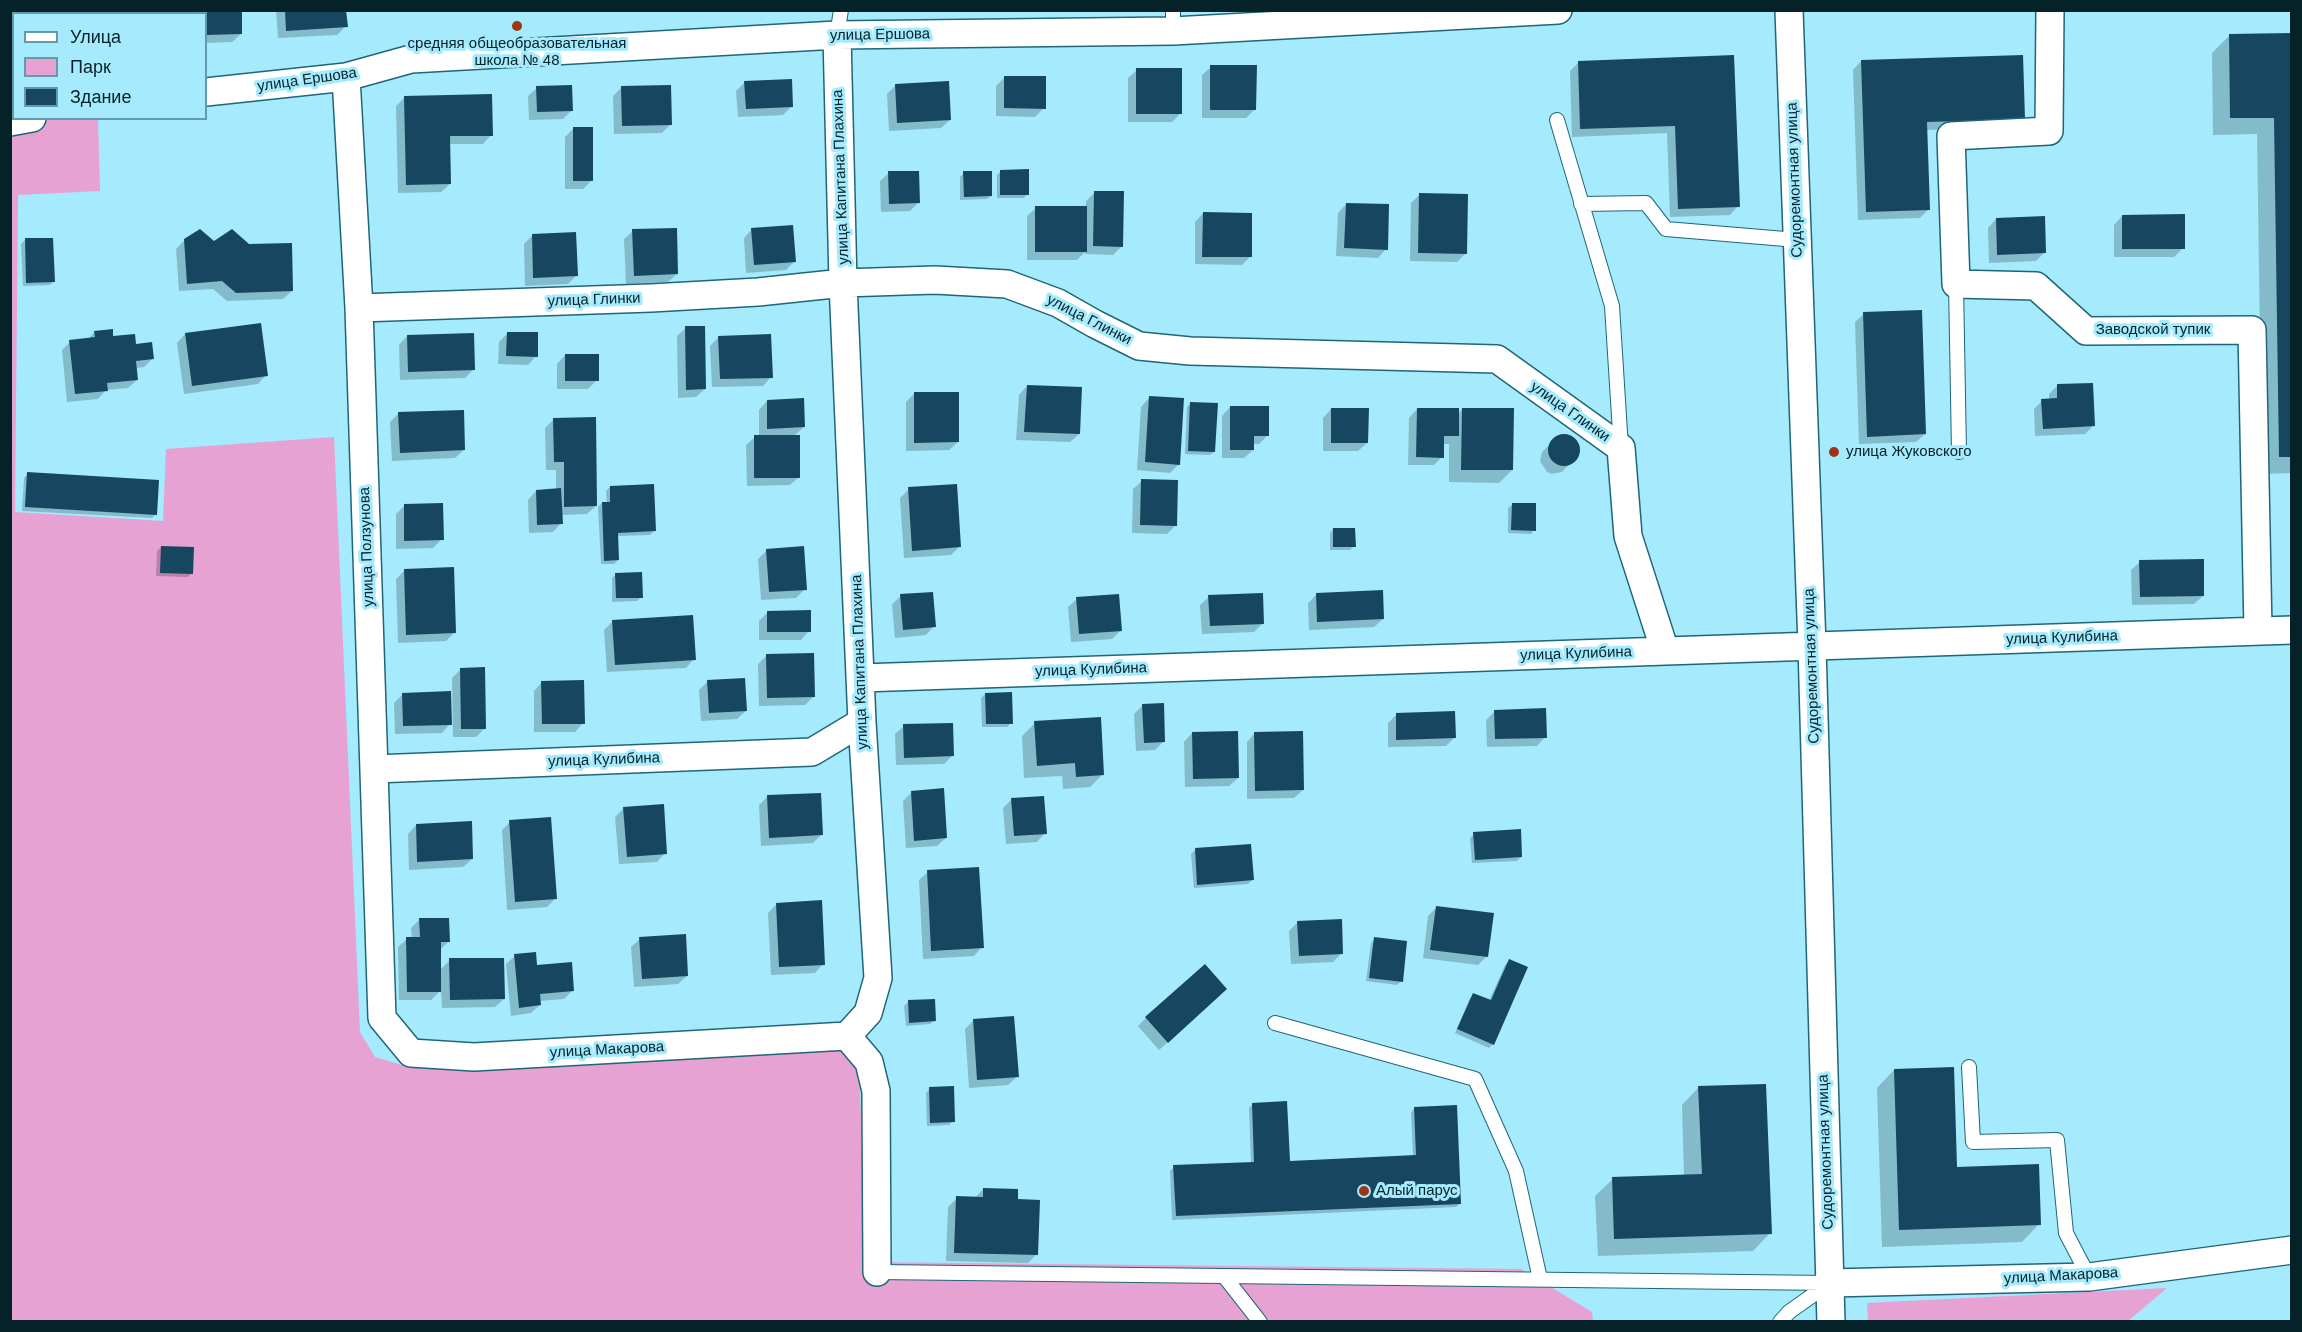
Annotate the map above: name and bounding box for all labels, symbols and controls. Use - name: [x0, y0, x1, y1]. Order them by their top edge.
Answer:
- legend: [12, 12, 207, 120]
- marker: средняя общеобразовательная школа № 48: [510, 19, 524, 33]
- street label: улица Ершова: [830, 25, 930, 45]
- text: Улица: [70, 27, 121, 47]
- place label: средняя общеобразовательная школа № 48: [408, 35, 626, 70]
- text: Парк: [70, 57, 111, 77]
- street label: улица Ершова: [256, 64, 358, 96]
- text: Здание: [70, 87, 131, 107]
- street label: улица Капитана Плахина: [829, 89, 853, 265]
- street label: Судоремонтная улица: [1783, 102, 1807, 258]
- street label: улица Глинки: [547, 289, 641, 311]
- street label: улица Глинки: [1043, 291, 1135, 349]
- street label: Заводской тупик: [2096, 321, 2210, 339]
- street label: улица Глинки: [1527, 378, 1613, 446]
- place label: улица Жуковского: [1846, 443, 1972, 461]
- marker: улица Жуковского: [1827, 445, 1841, 459]
- street label: улица Ползунова: [356, 487, 378, 607]
- street label: улица Капитана Плахина: [848, 574, 872, 750]
- street label: Судоремонтная улица: [1800, 588, 1824, 744]
- street label: улица Кулибина: [2006, 627, 2118, 649]
- street label: улица Кулибина: [1520, 643, 1632, 665]
- street label: улица Кулибина: [1035, 659, 1147, 681]
- street label: улица Кулибина: [548, 749, 660, 771]
- street label: улица Макарова: [549, 1038, 665, 1062]
- street label: Судоремонтная улица: [1814, 1074, 1838, 1230]
- place label: Алый парус: [1376, 1182, 1458, 1200]
- marker: Алый парус: [1357, 1184, 1371, 1198]
- street label: улица Макарова: [2003, 1264, 2119, 1288]

